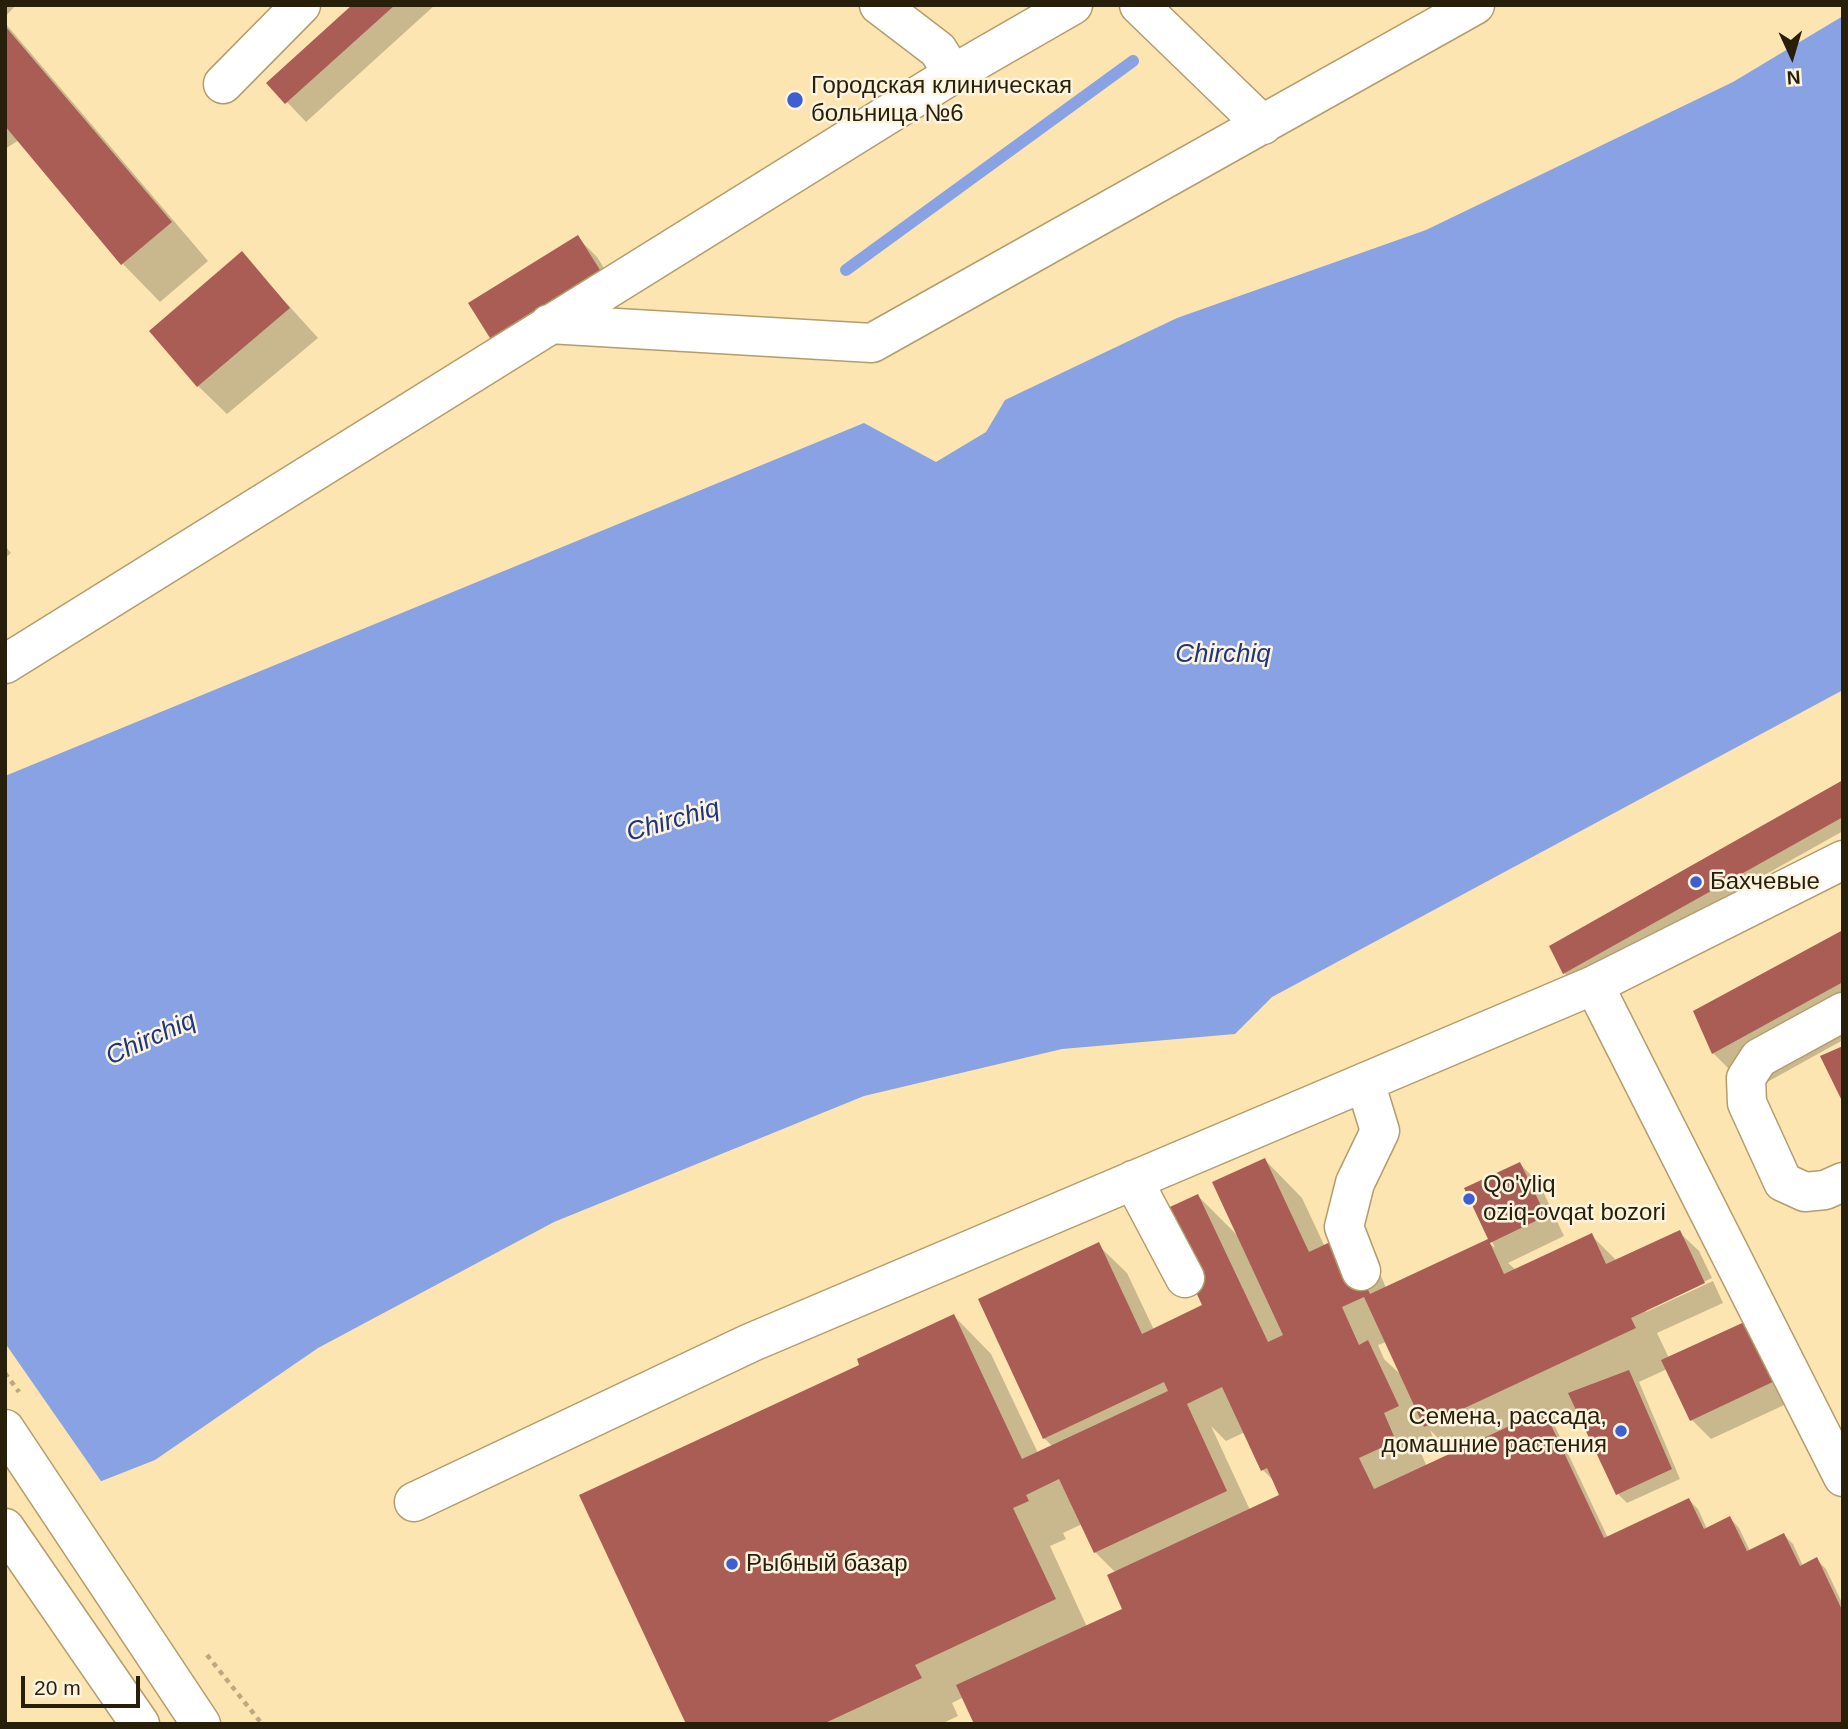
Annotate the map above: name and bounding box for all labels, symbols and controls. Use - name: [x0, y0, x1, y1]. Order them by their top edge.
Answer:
- north arrow: [1757, 21, 1827, 91]
- text: N: [1786, 66, 1801, 88]
- place label: Городская клиническая больница №6: [811, 72, 1072, 128]
- marker: Городская клиническая больница №6: [785, 90, 805, 110]
- water label: Chirchiq: [1175, 639, 1271, 671]
- water label: Chirchiq: [623, 793, 723, 849]
- place label: Бахчевые: [1710, 868, 1820, 896]
- marker: Бахчевые: [1688, 874, 1704, 890]
- water label: Chirchiq: [101, 1005, 201, 1073]
- place label: Qo'yliq oziq-ovqat bozori: [1483, 1171, 1666, 1227]
- marker: Qo'yliq oziq-ovqat bozori: [1461, 1191, 1477, 1207]
- place label: Семена, рассада, домашние растения: [1381, 1403, 1607, 1459]
- marker: Семена, рассада, домашние растения: [1613, 1423, 1629, 1439]
- place label: Рыбный базар: [746, 1550, 908, 1578]
- marker: Рыбный базар: [724, 1556, 740, 1572]
- scale bar: [24, 1662, 144, 1706]
- text: 20 m: [34, 1676, 81, 1699]

